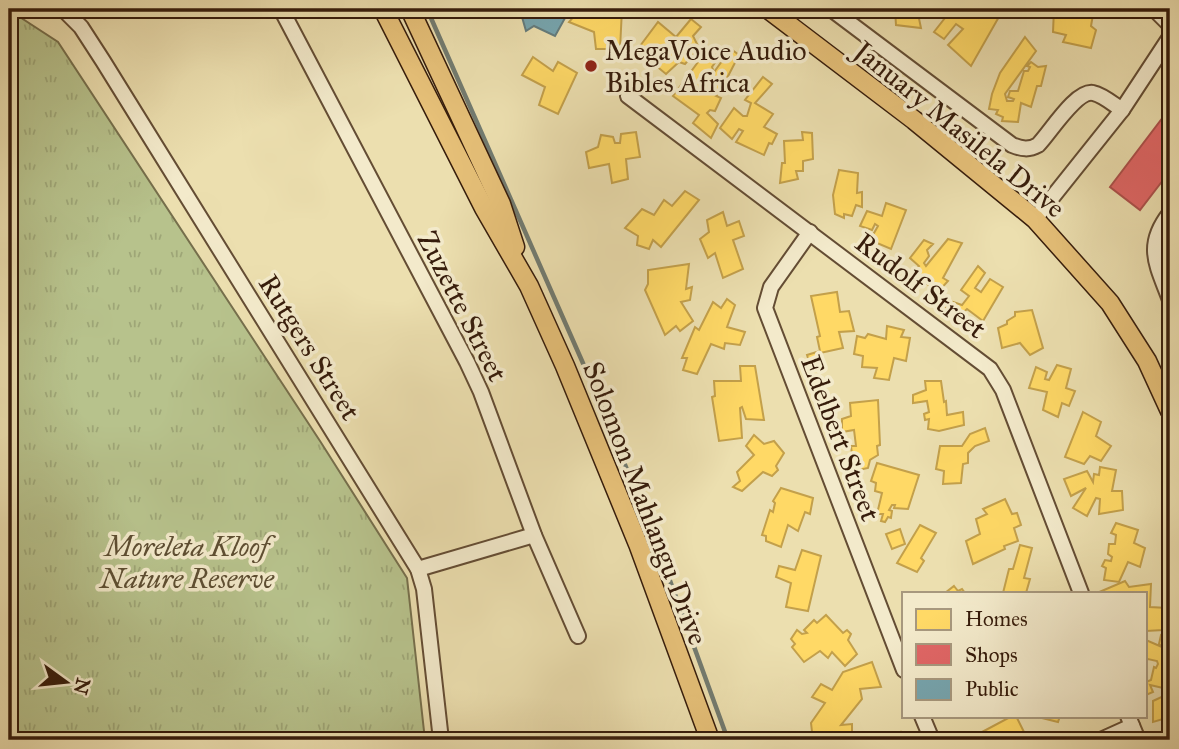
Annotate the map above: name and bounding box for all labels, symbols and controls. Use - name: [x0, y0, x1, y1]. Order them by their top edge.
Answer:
- street label: January Masilela Drive: [845, 32, 1072, 225]
- place label: MegaVoice Audio Bibles Africa: [605, 33, 807, 100]
- marker: MegaVoice Audio Bibles Africa: [583, 58, 599, 74]
- street label: Zuzette Street: [410, 225, 515, 387]
- street label: Rudolf Street: [848, 225, 993, 346]
- street label: Rutgers Street: [251, 268, 368, 427]
- street label: Edelbert Street: [793, 350, 888, 526]
- street label: Solomon Mahlangu Drive: [575, 357, 716, 650]
- park label: Moreleta Kloof Nature Reserve: [98, 529, 277, 596]
- legend: [902, 592, 1148, 718]
- text: Homes: [965, 606, 1028, 632]
- text: Shops: [965, 642, 1018, 668]
- north arrow: [32, 648, 102, 718]
- text: N: [69, 676, 95, 697]
- text: Public: [965, 676, 1019, 702]

